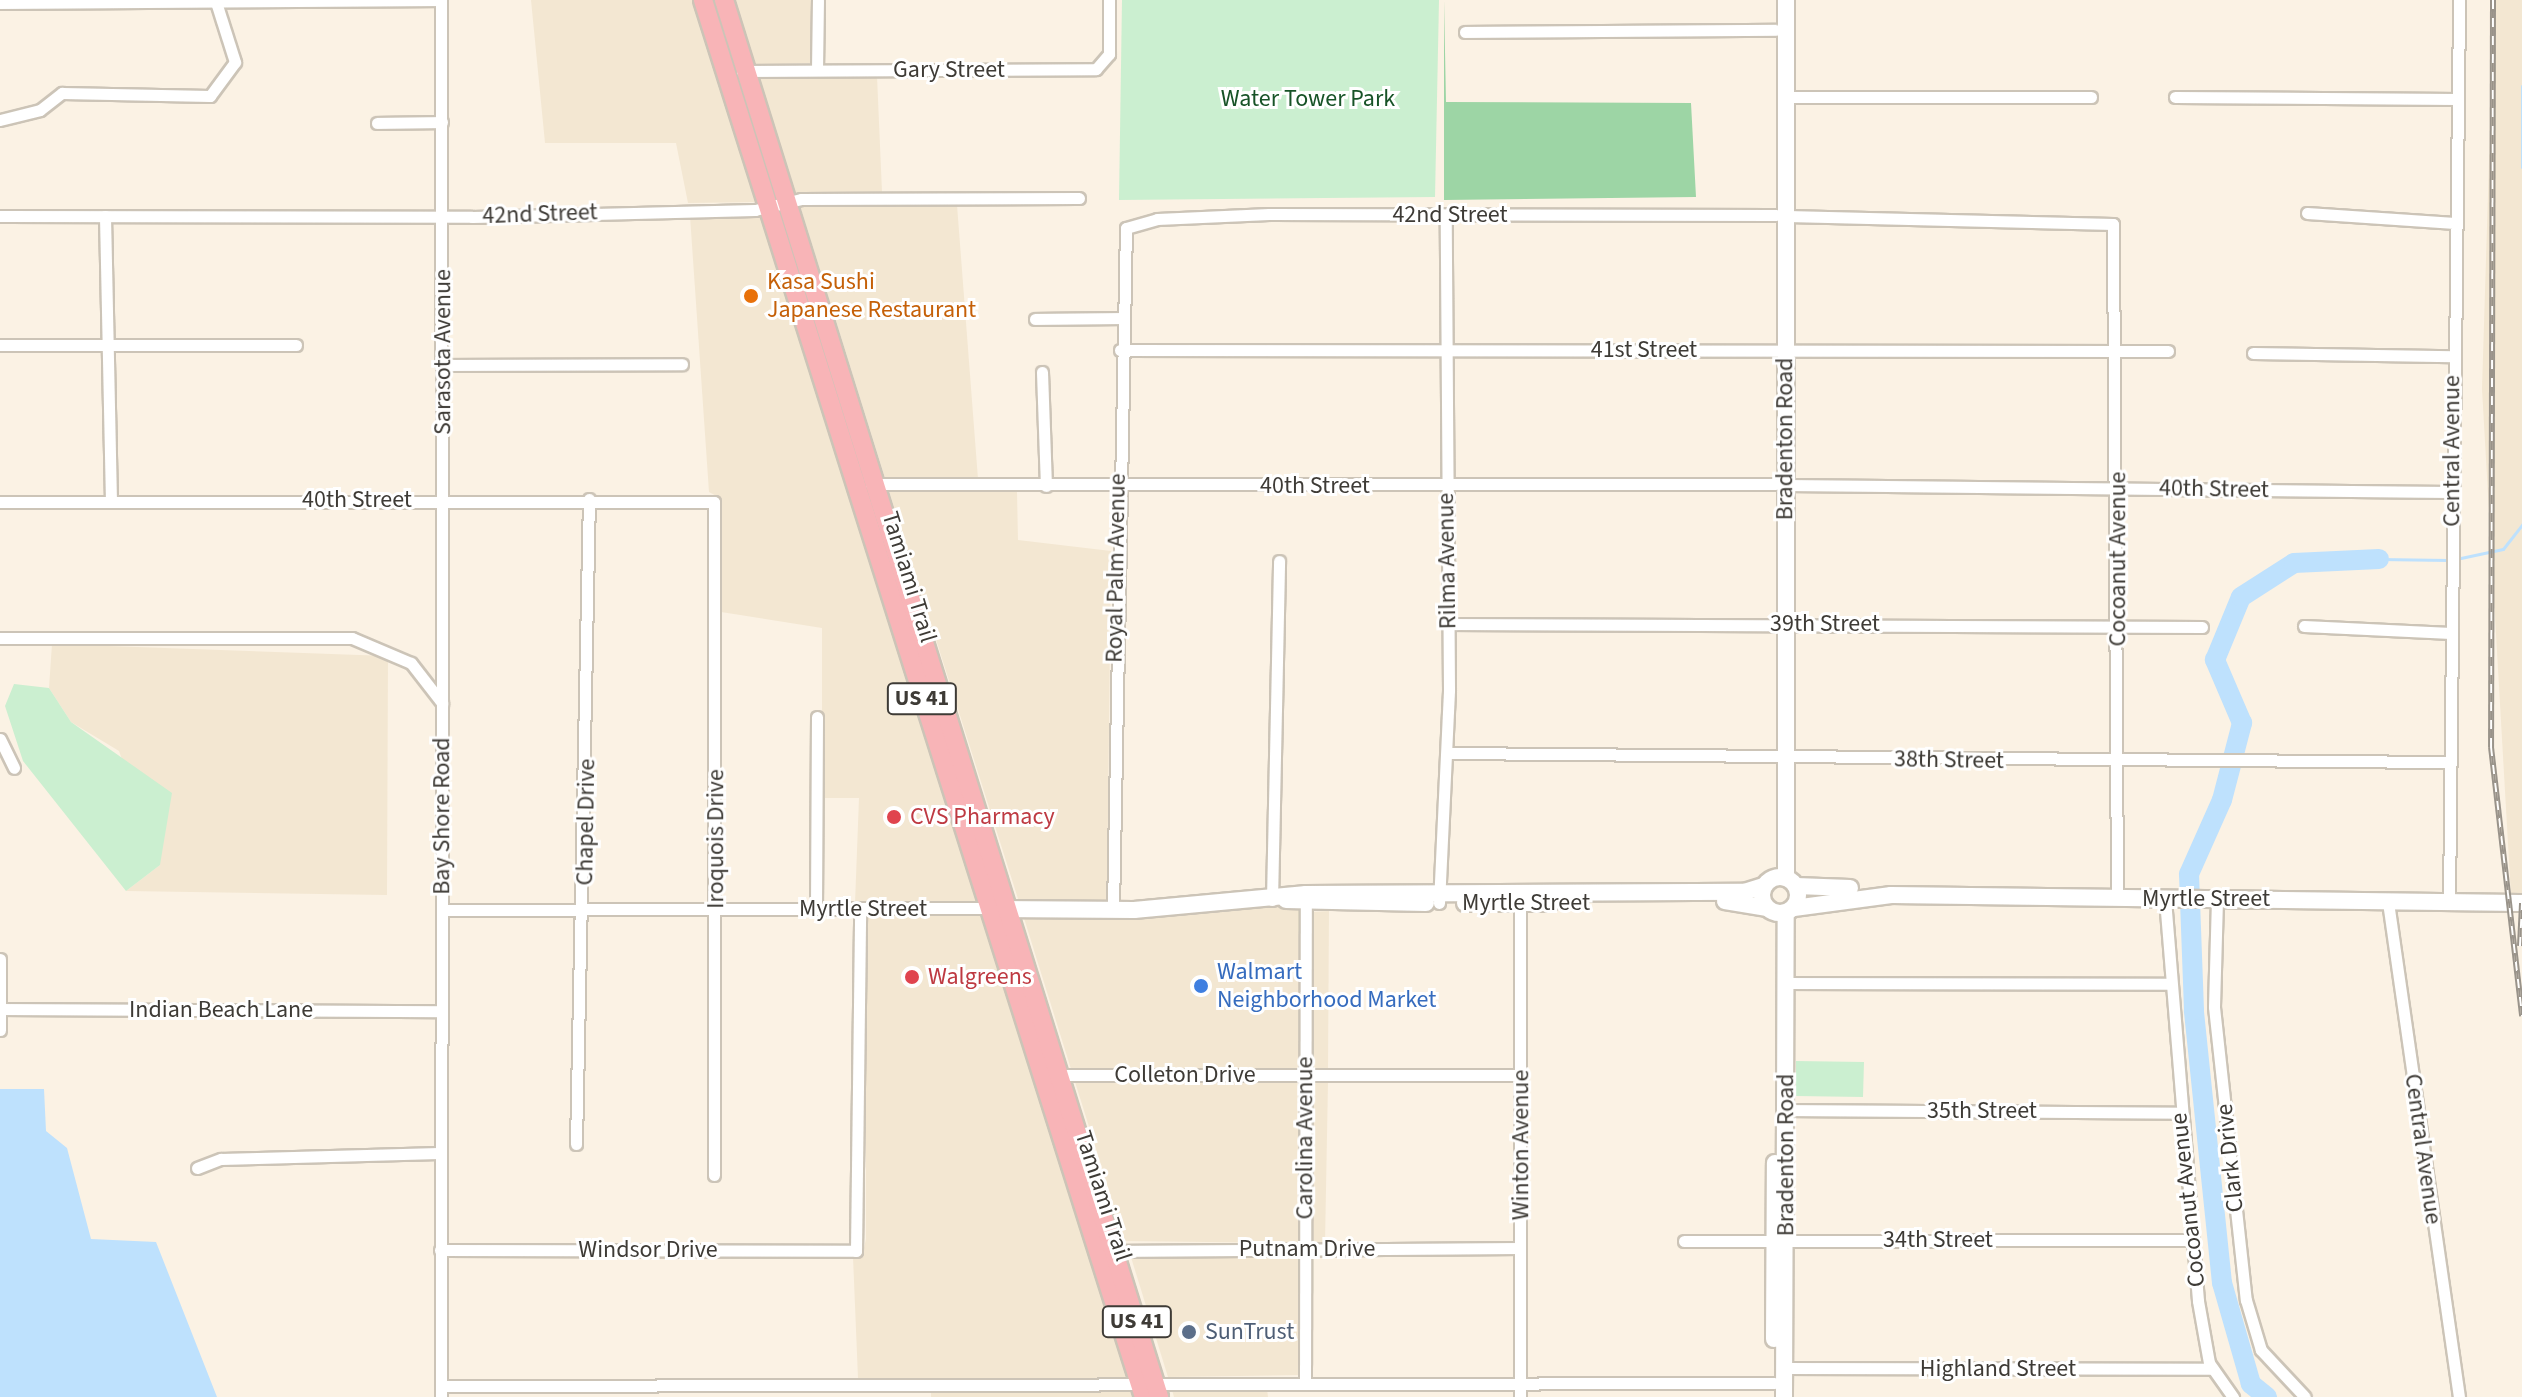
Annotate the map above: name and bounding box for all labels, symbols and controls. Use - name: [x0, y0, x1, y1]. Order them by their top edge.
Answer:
- street label: Gary Street: [893, 56, 1005, 84]
- park label: Water Tower Park: [1221, 85, 1395, 113]
- street label: 42nd Street: [482, 198, 598, 230]
- street label: 42nd Street: [1392, 201, 1508, 229]
- place label: Kasa Sushi Japanese Restaurant: [767, 268, 976, 324]
- street label: Sarasota Avenue: [429, 269, 457, 435]
- marker: Kasa Sushi Japanese Restaurant: [742, 287, 760, 305]
- street label: 41st Street: [1591, 336, 1697, 364]
- street label: Bradenton Road: [1771, 358, 1799, 520]
- street label: Central Avenue: [2438, 375, 2466, 527]
- street label: 40th Street: [1260, 472, 1370, 500]
- street label: Cocoanut Avenue: [2104, 472, 2132, 646]
- street label: Royal Palm Avenue: [1100, 473, 1132, 663]
- street label: 40th Street: [2159, 474, 2269, 504]
- street label: 40th Street: [302, 486, 412, 514]
- street label: Rilma Avenue: [1431, 493, 1463, 629]
- street label: Tamiami Trail: [875, 508, 943, 646]
- street label: 39th Street: [1770, 610, 1880, 638]
- road number: US 41: [886, 681, 958, 717]
- street label: Bay Shore Road: [428, 737, 456, 895]
- street label: 38th Street: [1894, 745, 2004, 775]
- street label: Chapel Drive: [570, 758, 602, 886]
- street label: Iroquois Drive: [702, 769, 730, 909]
- place label: CVS Pharmacy: [910, 803, 1055, 831]
- marker: CVS Pharmacy: [885, 808, 903, 826]
- street label: Myrtle Street: [2142, 885, 2270, 913]
- street label: Myrtle Street: [1462, 889, 1590, 917]
- street label: Myrtle Street: [799, 895, 927, 923]
- place label: Walmart Neighborhood Market: [1217, 958, 1436, 1014]
- place label: Walgreens: [928, 963, 1032, 991]
- marker: Walgreens: [903, 968, 921, 986]
- marker: Walmart Neighborhood Market: [1192, 977, 1210, 995]
- street label: Indian Beach Lane: [129, 996, 313, 1024]
- street label: Carolina Avenue: [1291, 1057, 1319, 1219]
- street label: Colleton Drive: [1114, 1061, 1256, 1089]
- street label: Winton Avenue: [1507, 1070, 1535, 1220]
- street label: Central Avenue: [2398, 1072, 2448, 1226]
- street label: Bradenton Road: [1772, 1074, 1800, 1236]
- street label: 35th Street: [1927, 1097, 2037, 1125]
- street label: Clark Drive: [2210, 1102, 2250, 1214]
- street label: Cocoanut Avenue: [2165, 1111, 2211, 1289]
- street label: Tamiami Trail: [1068, 1127, 1138, 1265]
- street label: 34th Street: [1883, 1226, 1993, 1254]
- street label: Putnam Drive: [1239, 1235, 1375, 1263]
- street label: Windsor Drive: [578, 1236, 718, 1264]
- road number: US 41: [1101, 1304, 1173, 1340]
- place label: SunTrust: [1205, 1318, 1294, 1346]
- marker: SunTrust: [1180, 1323, 1198, 1341]
- street label: Highland Street: [1920, 1355, 2076, 1383]

